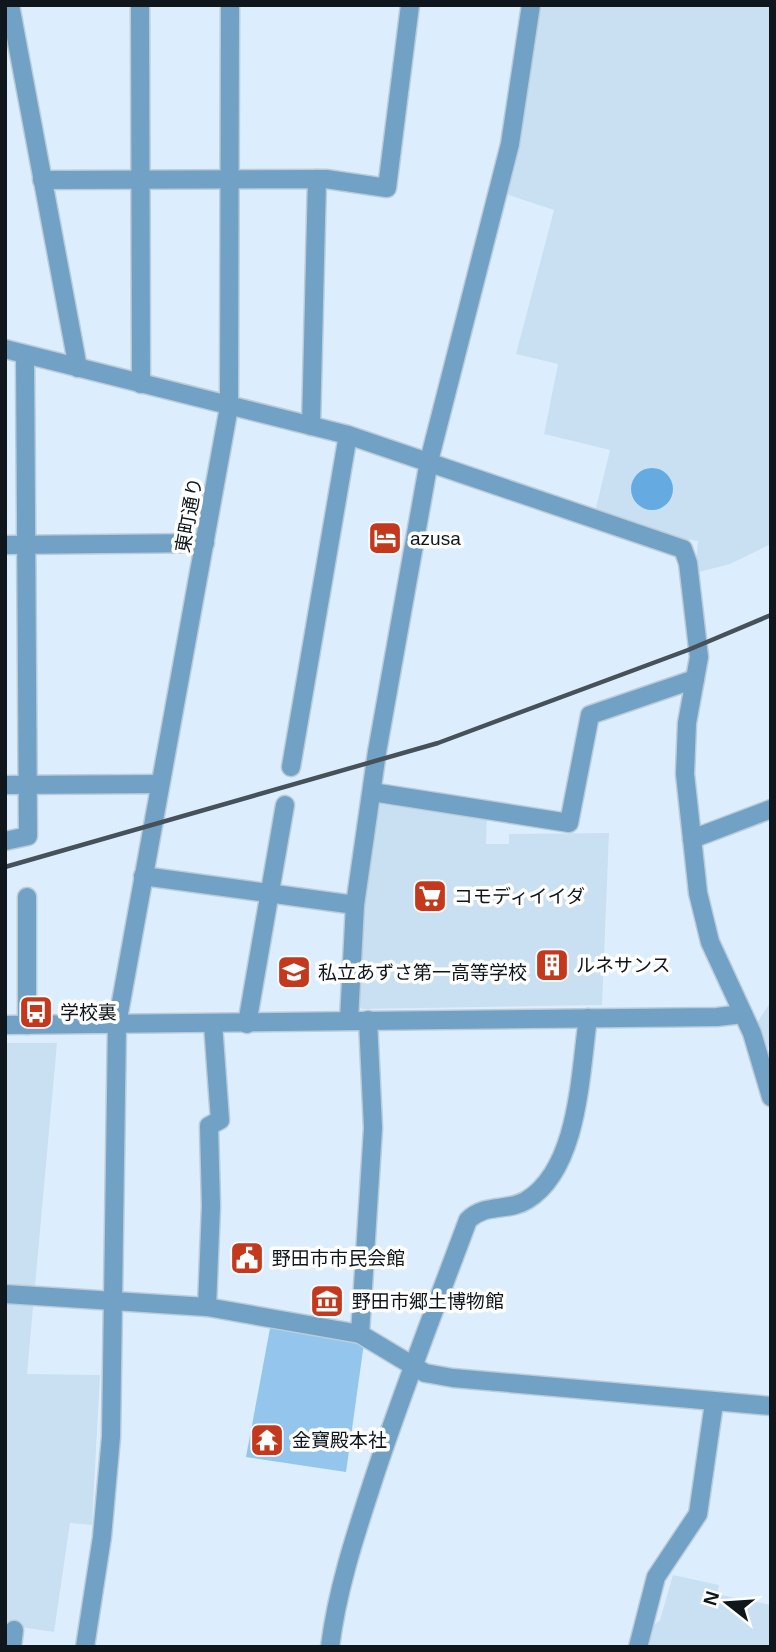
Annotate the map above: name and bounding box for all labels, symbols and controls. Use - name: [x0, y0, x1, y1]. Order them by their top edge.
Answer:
- street label: 東町通り: [172, 476, 206, 554]
- hotel icon: azusa: [366, 519, 404, 557]
- place label: azusa: [410, 528, 461, 549]
- supermarket icon: コモディイイダ: [411, 877, 449, 915]
- place label: コモディイイダ: [454, 886, 585, 907]
- building icon: ルネサンス: [533, 946, 571, 984]
- school or university icon: 私立あずさ第一高等学校: [275, 953, 313, 991]
- place label: ルネサンス: [576, 955, 671, 976]
- place label: 私立あずさ第一高等学校: [318, 962, 527, 983]
- bus stop icon: 学校裏: [17, 993, 55, 1031]
- place label: 学校裏: [60, 1002, 117, 1023]
- public building icon: 野田市市民会館: [228, 1239, 266, 1277]
- place label: 野田市市民会館: [272, 1248, 405, 1269]
- museum icon: 野田市郷土博物館: [308, 1282, 346, 1320]
- place label: 野田市郷土博物館: [352, 1291, 504, 1312]
- temple icon: 金寶殿本社: [248, 1421, 286, 1459]
- place label: 金寶殿本社: [292, 1430, 387, 1451]
- north arrow: [692, 1568, 762, 1638]
- text: N: [699, 1589, 723, 1608]

